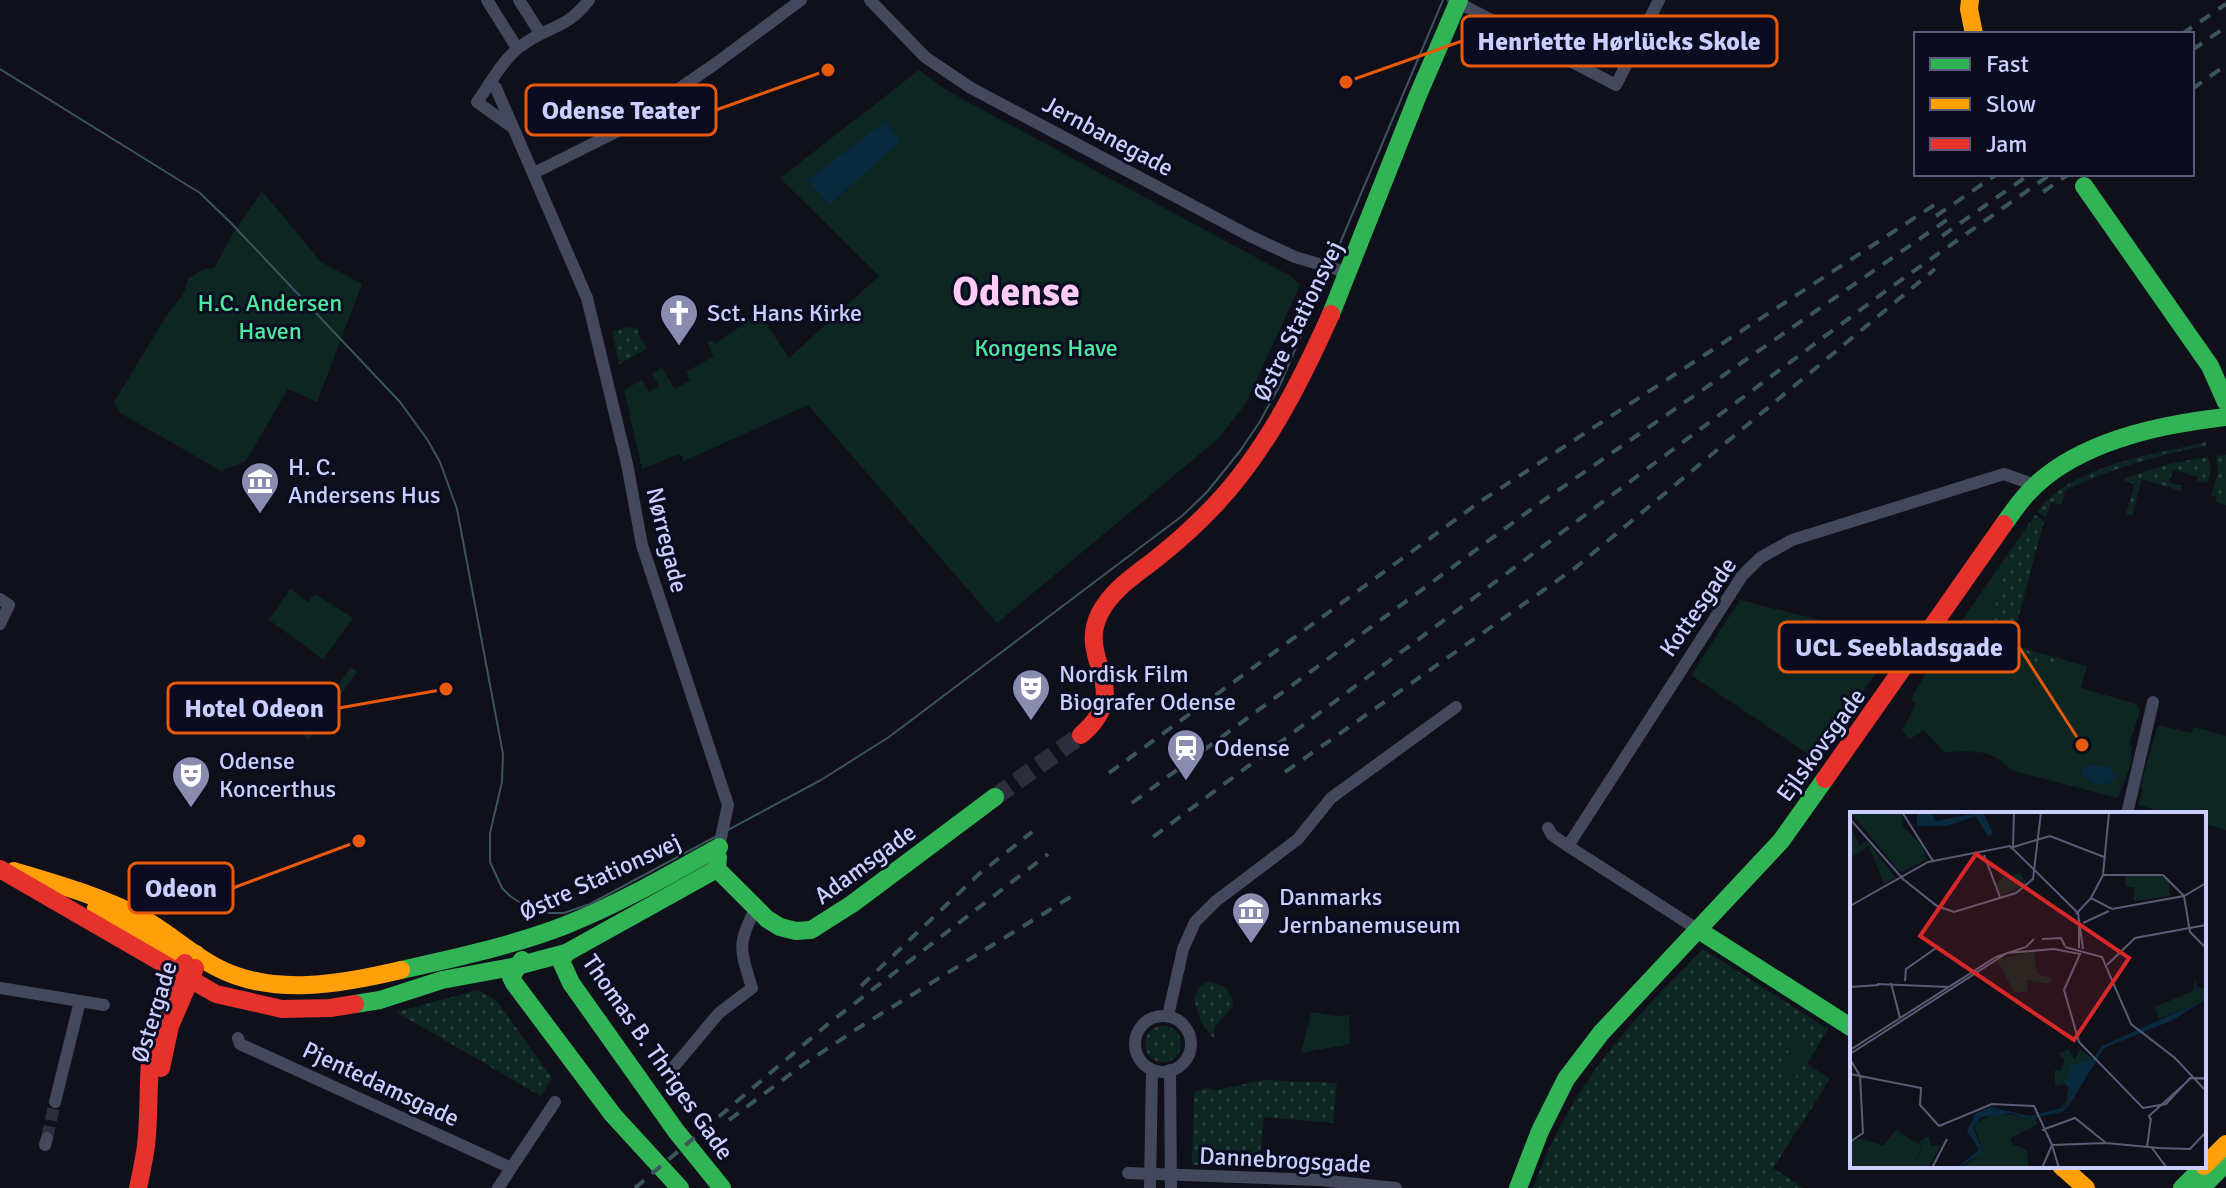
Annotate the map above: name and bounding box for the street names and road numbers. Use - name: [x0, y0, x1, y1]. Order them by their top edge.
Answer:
- street label: Jernbanegade: [1037, 89, 1179, 183]
- street label: Østre Stationsvej: [1246, 236, 1350, 406]
- street label: Nørregade: [639, 484, 695, 596]
- street label: Kottesgade: [1653, 551, 1743, 663]
- street label: Ejlskovsgade: [1770, 683, 1872, 807]
- street label: Adamsgade: [808, 817, 922, 911]
- street label: Østre Stationsvej: [515, 827, 685, 927]
- street label: Thomas B. Thriges Gade: [576, 949, 740, 1165]
- street label: Østergade: [124, 958, 184, 1066]
- street label: Pjentedamsgade: [298, 1035, 464, 1133]
- street label: Dannebrogsgade: [1198, 1141, 1372, 1179]

